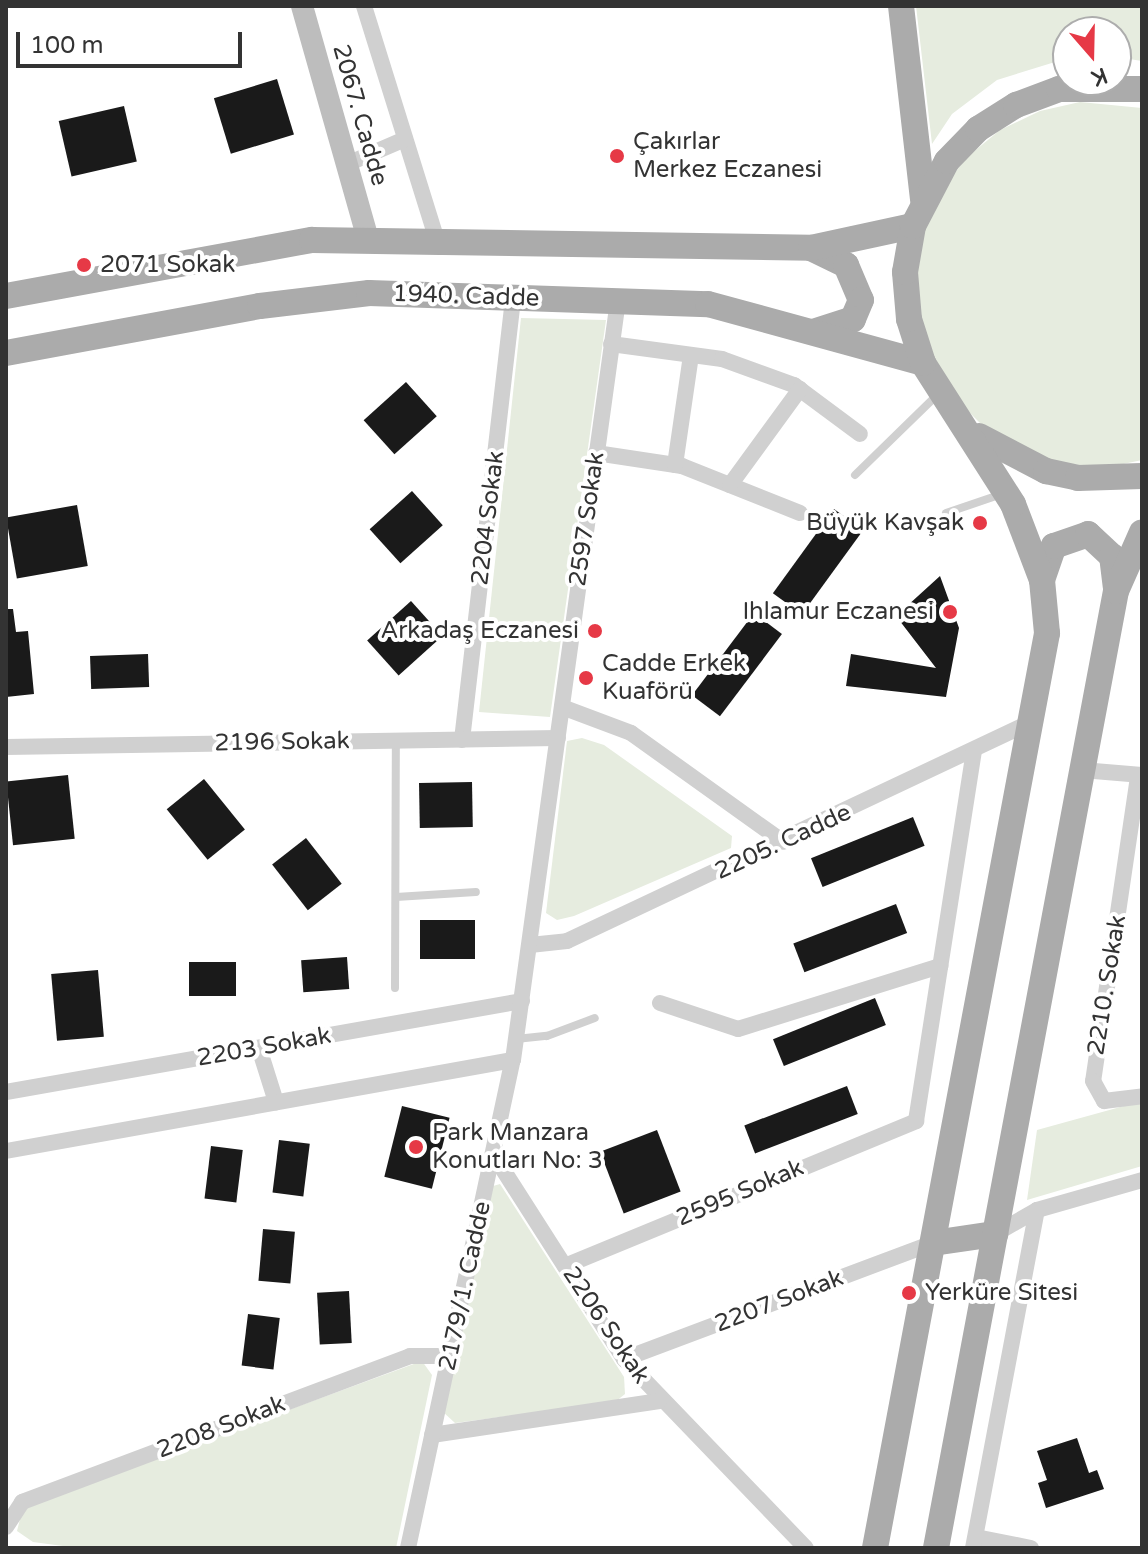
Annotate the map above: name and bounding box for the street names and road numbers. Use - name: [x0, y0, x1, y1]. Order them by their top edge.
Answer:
- street label: 2067. Cadde: [326, 41, 394, 189]
- street label: 1940. Cadde: [392, 279, 540, 313]
- street label: 2204 Sokak: [465, 449, 511, 587]
- street label: 2597 Sokak: [563, 450, 611, 588]
- street label: 2196 Sokak: [214, 726, 350, 758]
- street label: 2205. Cadde: [710, 798, 856, 886]
- street label: 2210. Sokak: [1082, 913, 1132, 1057]
- street label: 2203 Sokak: [195, 1021, 333, 1073]
- street label: 2595 Sokak: [672, 1153, 808, 1233]
- street label: 2179/1. Cadde: [433, 1199, 497, 1373]
- street label: 2206 Sokak: [556, 1261, 656, 1389]
- street label: 2207 Sokak: [711, 1263, 847, 1339]
- street label: 2208 Sokak: [153, 1389, 289, 1465]

